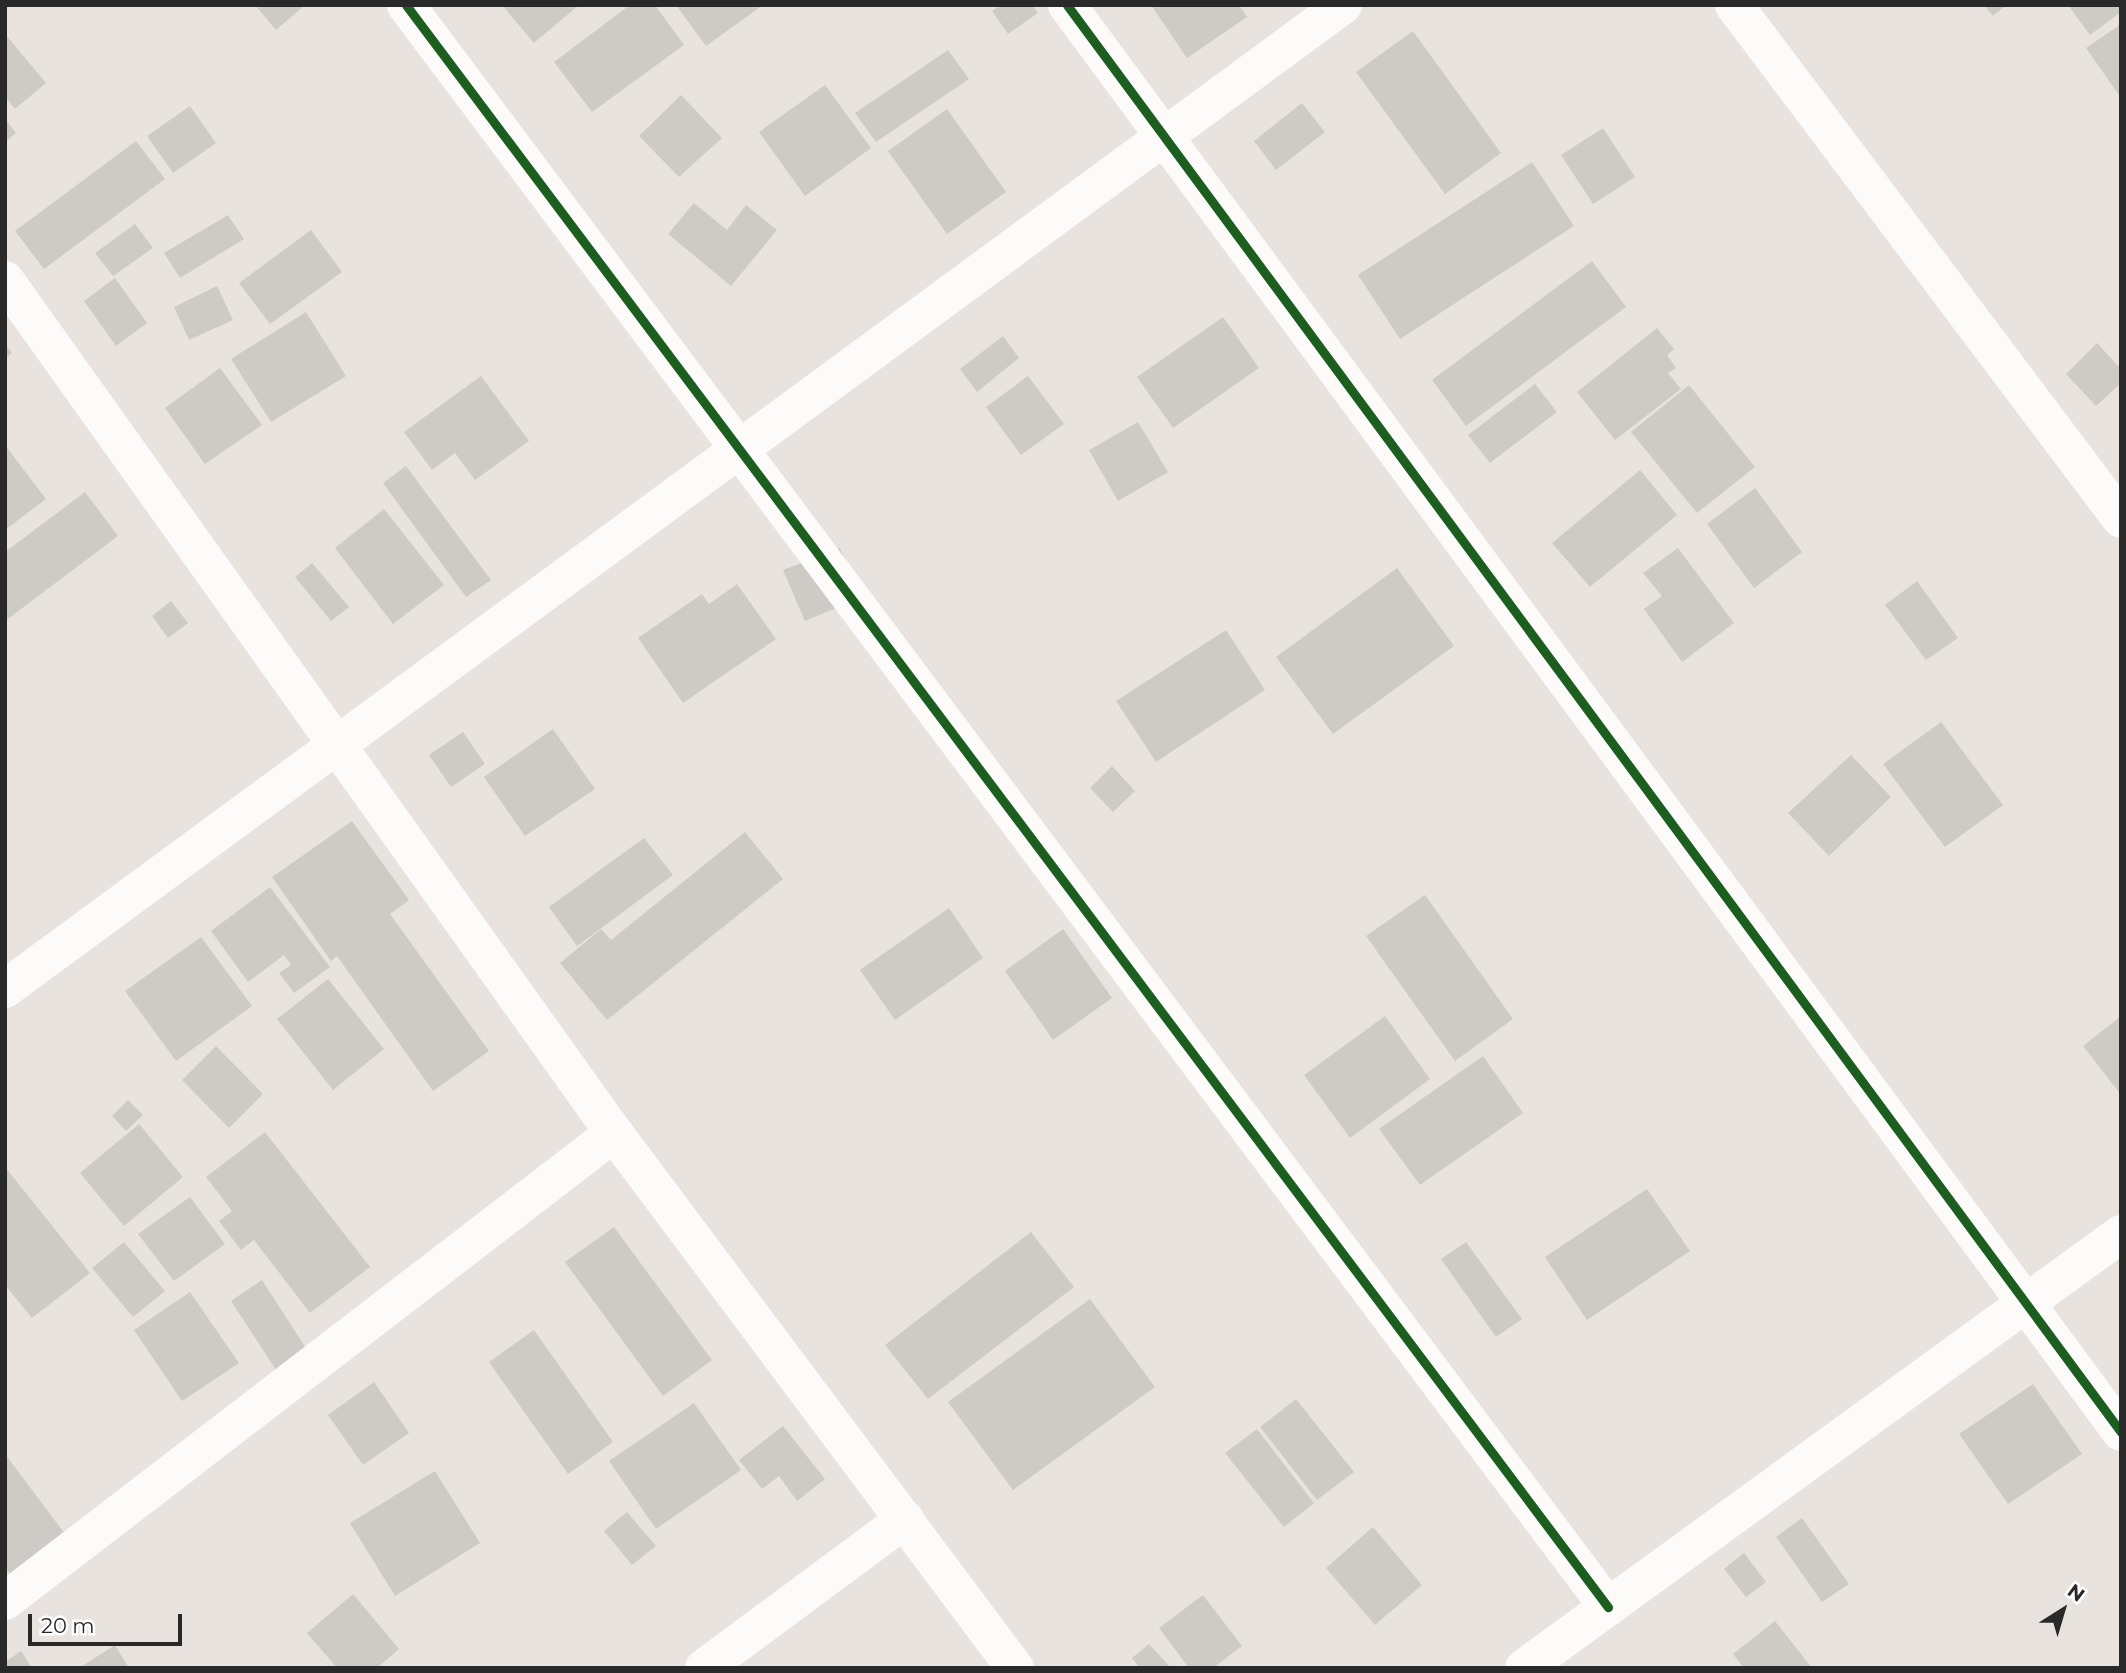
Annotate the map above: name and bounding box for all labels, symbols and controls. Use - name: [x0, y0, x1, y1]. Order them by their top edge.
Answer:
- north arrow: [2028, 1575, 2098, 1645]
- text: N: [2063, 1579, 2089, 1607]
- scale bar: [32, 1600, 186, 1644]
- text: 20 m: [41, 1613, 95, 1638]

